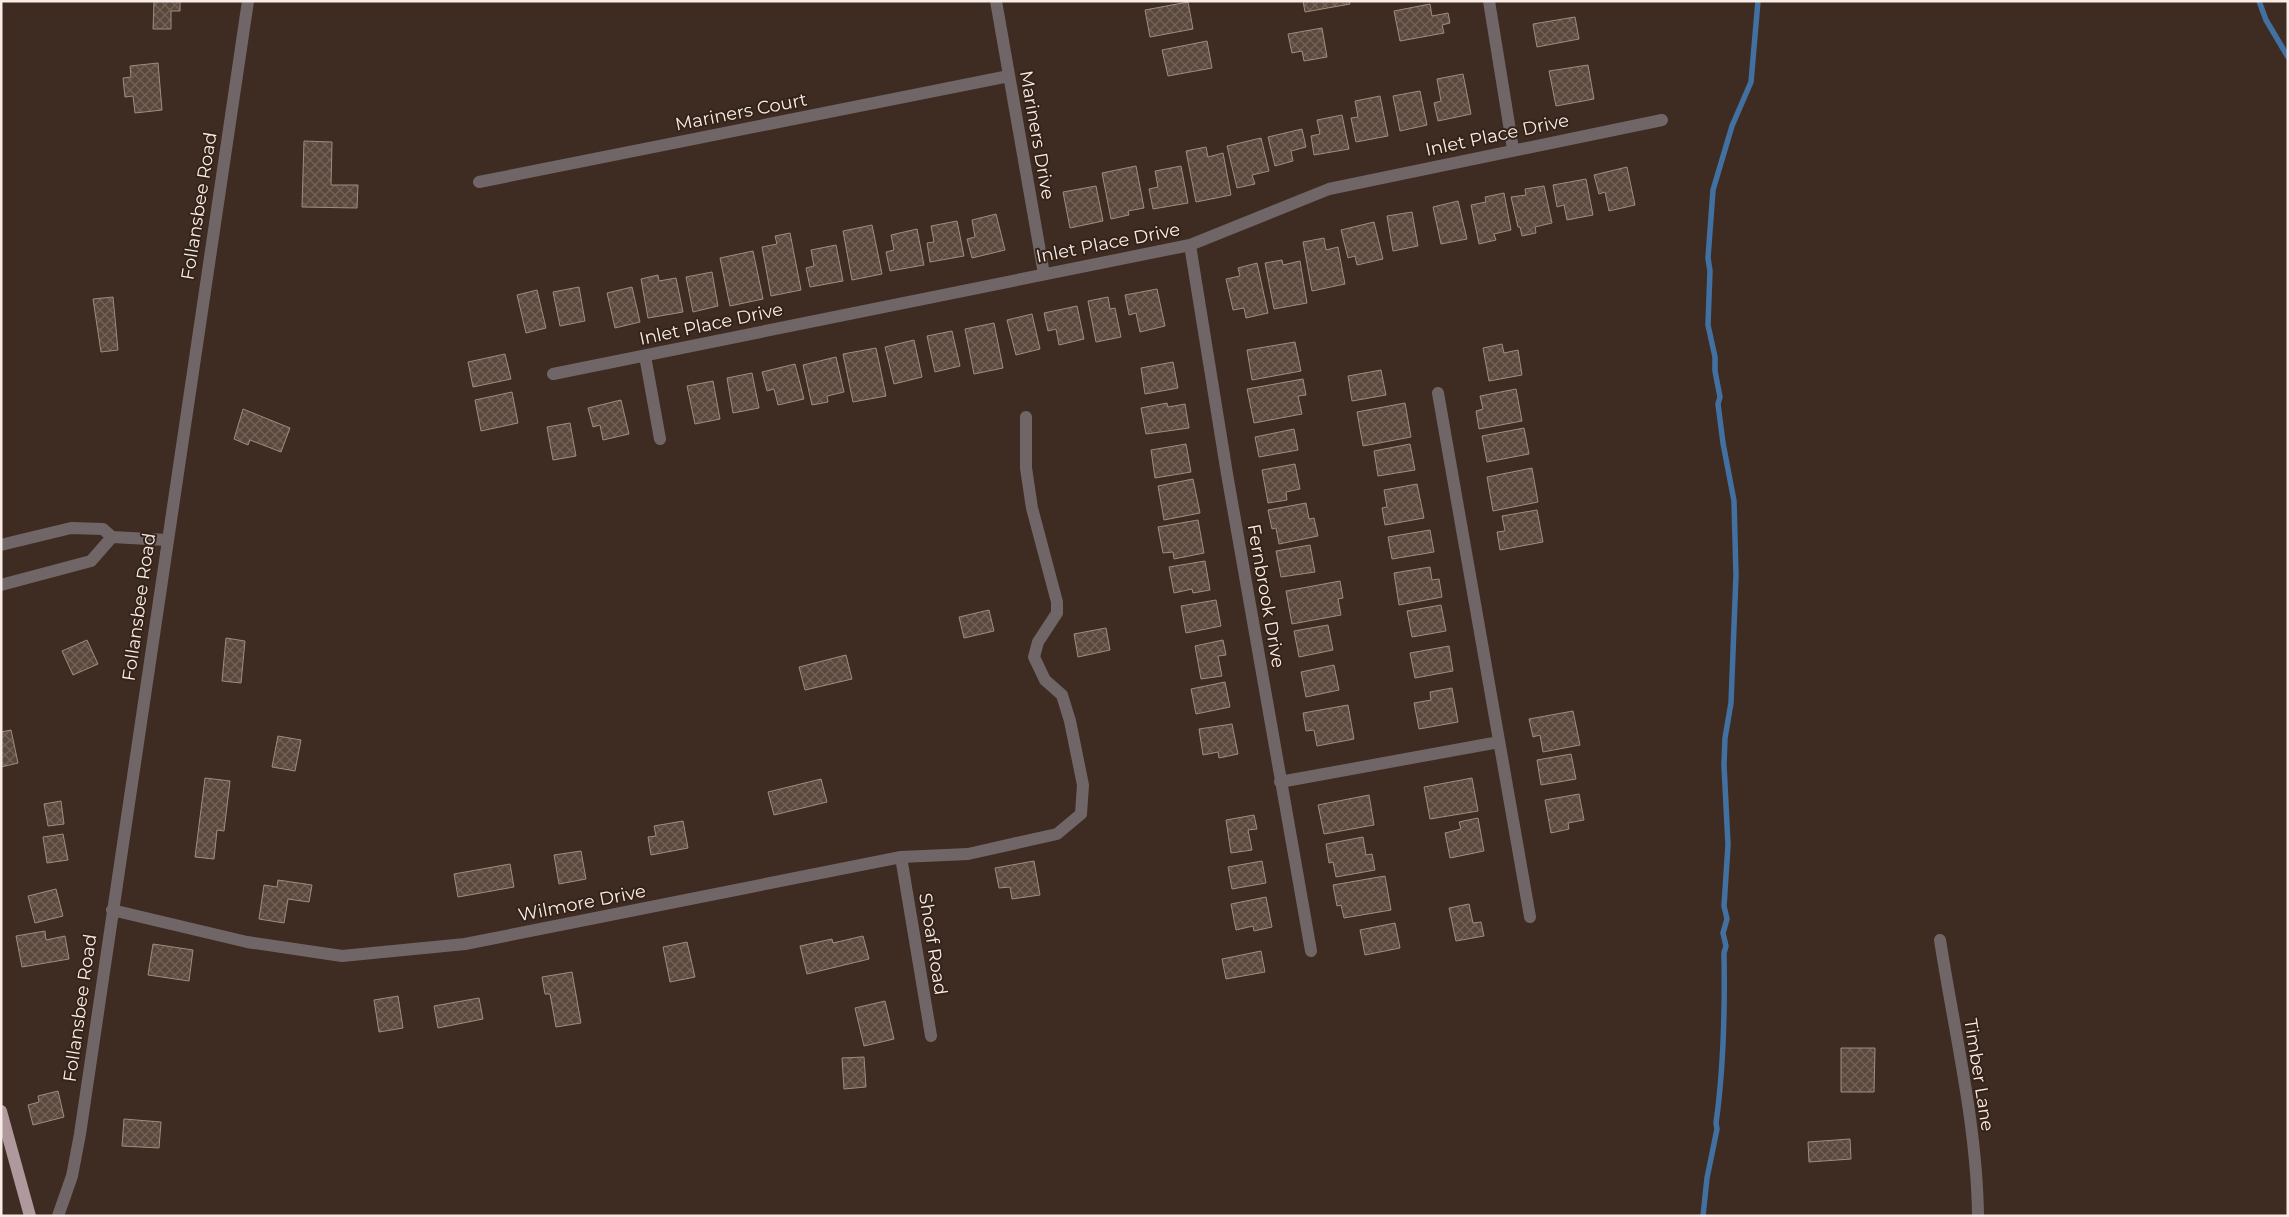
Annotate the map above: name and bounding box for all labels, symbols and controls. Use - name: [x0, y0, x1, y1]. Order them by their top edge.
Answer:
- street label: Mariners Drive: [1015, 69, 1059, 201]
- street label: Mariners Court: [673, 88, 809, 136]
- street label: Inlet Place Drive: [1423, 109, 1571, 161]
- street label: Follansbee Road: [176, 131, 222, 281]
- street label: Inlet Place Drive: [1034, 218, 1182, 268]
- street label: Inlet Place Drive: [637, 298, 785, 350]
- street label: Fernbrook Drive: [1243, 522, 1289, 670]
- street label: Follansbee Road: [118, 532, 160, 682]
- street label: Wilmore Drive: [516, 880, 648, 926]
- street label: Shoaf Road: [914, 891, 952, 997]
- street label: Follansbee Road: [59, 933, 101, 1083]
- street label: Timber Lane: [1959, 1017, 1999, 1133]

